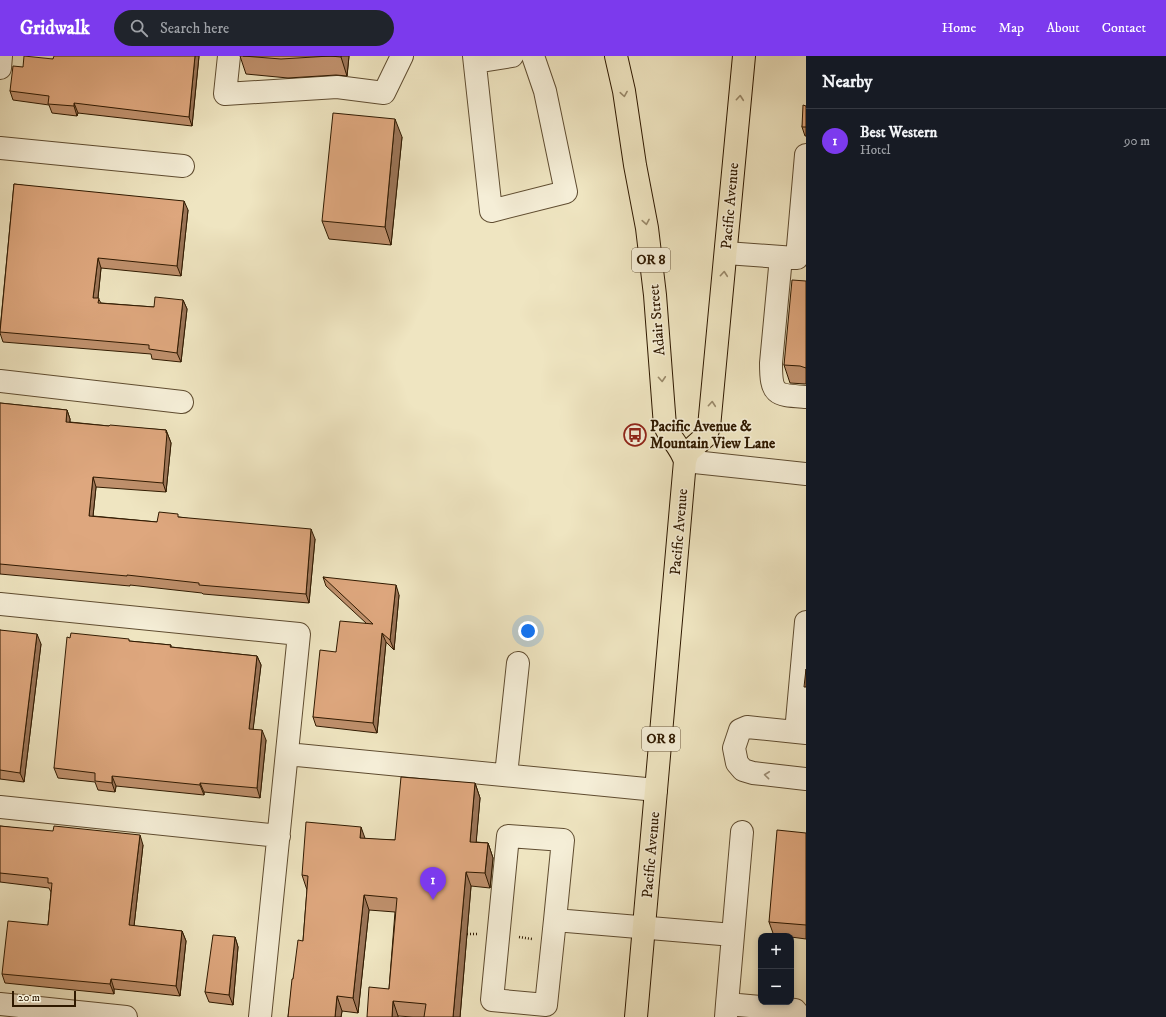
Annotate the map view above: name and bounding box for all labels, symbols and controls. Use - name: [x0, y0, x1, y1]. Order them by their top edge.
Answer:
- search box: [114, 10, 394, 46]
- text: Gridwalk: [20, 17, 90, 40]
- icon: search: [128, 17, 150, 39]
- text: Search here: [160, 19, 229, 38]
- text: Home: [942, 19, 976, 37]
- text: Map: [998, 19, 1024, 37]
- text: About: [1046, 19, 1080, 37]
- text: Contact: [1102, 19, 1146, 37]
- text: Nearby: [822, 71, 872, 93]
- one-way arrow: [619, 91, 628, 97]
- one-way arrow: [736, 95, 745, 101]
- text: Best Western: [860, 123, 937, 142]
- text: 1: [833, 133, 837, 149]
- text: 90 m: [1124, 133, 1150, 149]
- text: Hotel: [860, 142, 891, 158]
- street label: Pacific Avenue: [717, 162, 743, 250]
- one-way arrow: [641, 219, 649, 225]
- road number: OR 8: [632, 248, 670, 272]
- one-way arrow: [719, 271, 728, 277]
- street label: Adair Street: [644, 283, 670, 356]
- one-way arrow: [657, 376, 666, 382]
- one-way arrow: [707, 401, 716, 407]
- place label: Pacific Avenue & Mountain View Lane: [650, 417, 776, 453]
- bus stop icon: Pacific Avenue & Mountain View Lane: [622, 422, 648, 448]
- street label: Pacific Avenue: [666, 488, 692, 576]
- your location: [518, 621, 538, 641]
- road number: OR 8: [642, 727, 680, 751]
- one-way arrow: [764, 771, 770, 780]
- street label: Pacific Avenue: [638, 811, 664, 899]
- pin: 1: [420, 867, 446, 900]
- map controls: [758, 933, 794, 1005]
- button: +: [758, 933, 794, 969]
- button: −: [758, 969, 794, 1005]
- scale bar: [12, 989, 76, 1008]
- text: 20 m: [18, 991, 40, 1005]

